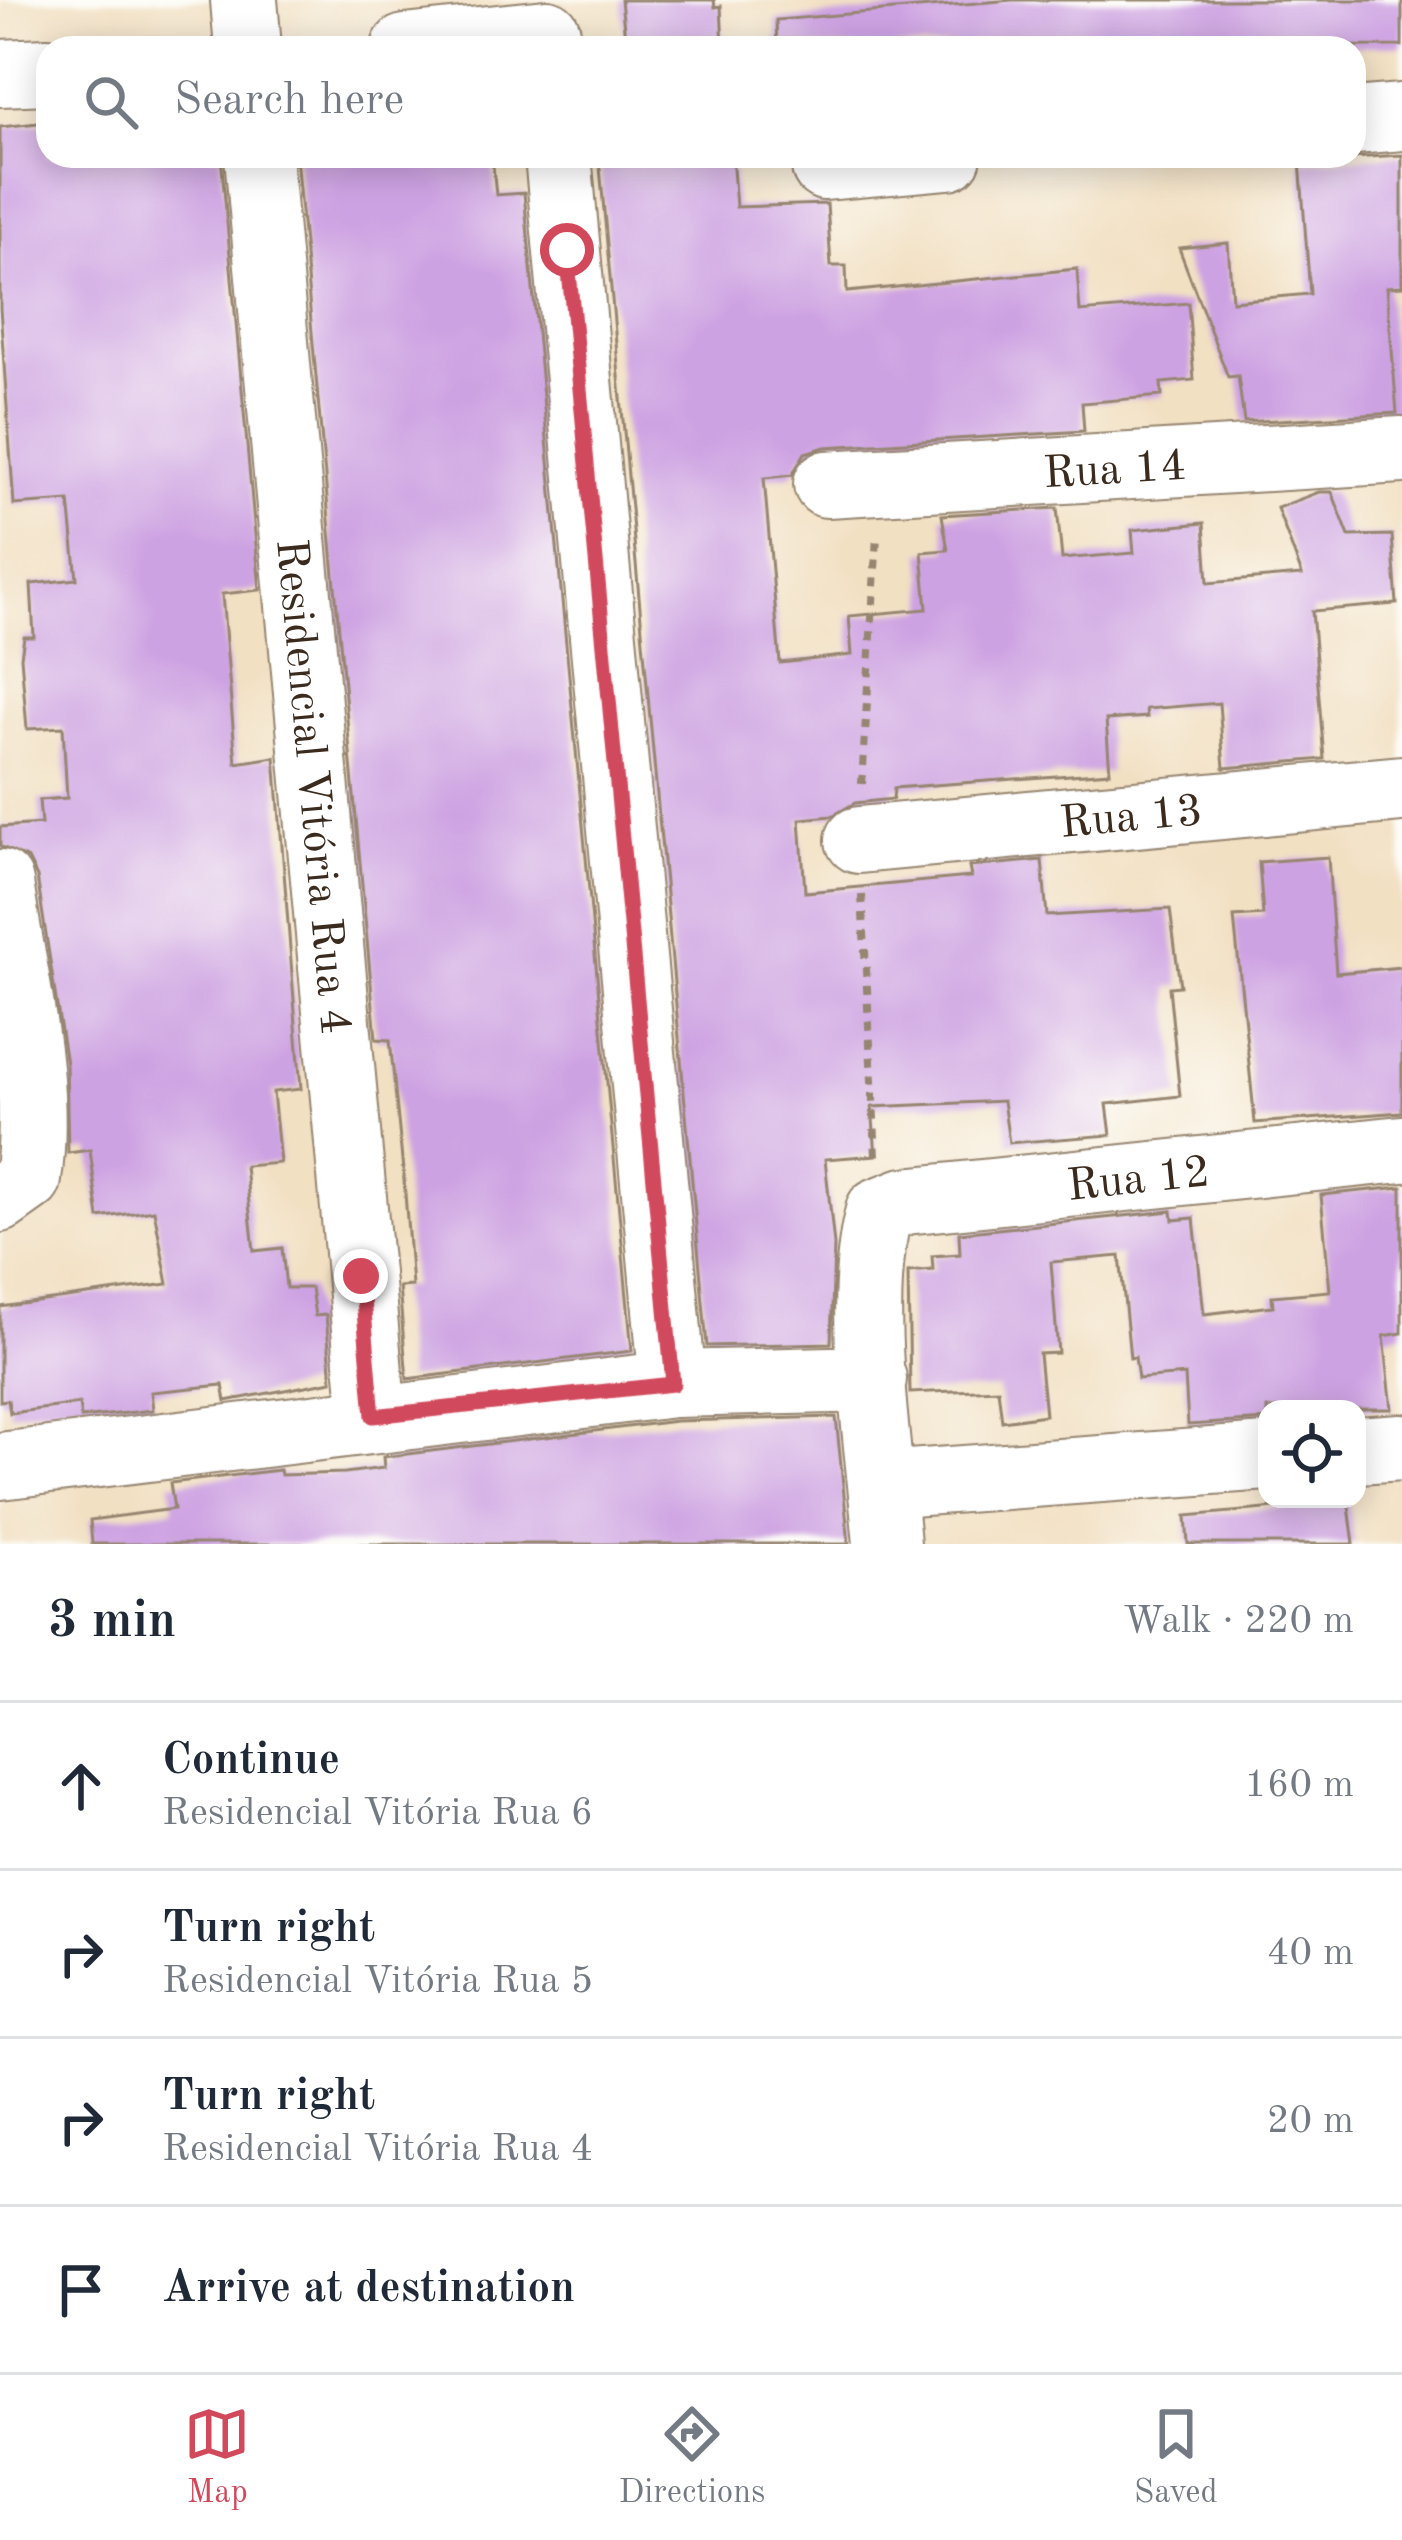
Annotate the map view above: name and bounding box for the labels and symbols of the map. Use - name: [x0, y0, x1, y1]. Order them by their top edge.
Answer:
- route start: [540, 223, 594, 277]
- street label: Rua 14: [1042, 445, 1188, 498]
- street label: Residencial Vitória Rua 4: [266, 537, 356, 1037]
- street label: Rua 13: [1058, 790, 1205, 848]
- street label: Rua 12: [1065, 1151, 1212, 1211]
- route end: [334, 1249, 388, 1303]

